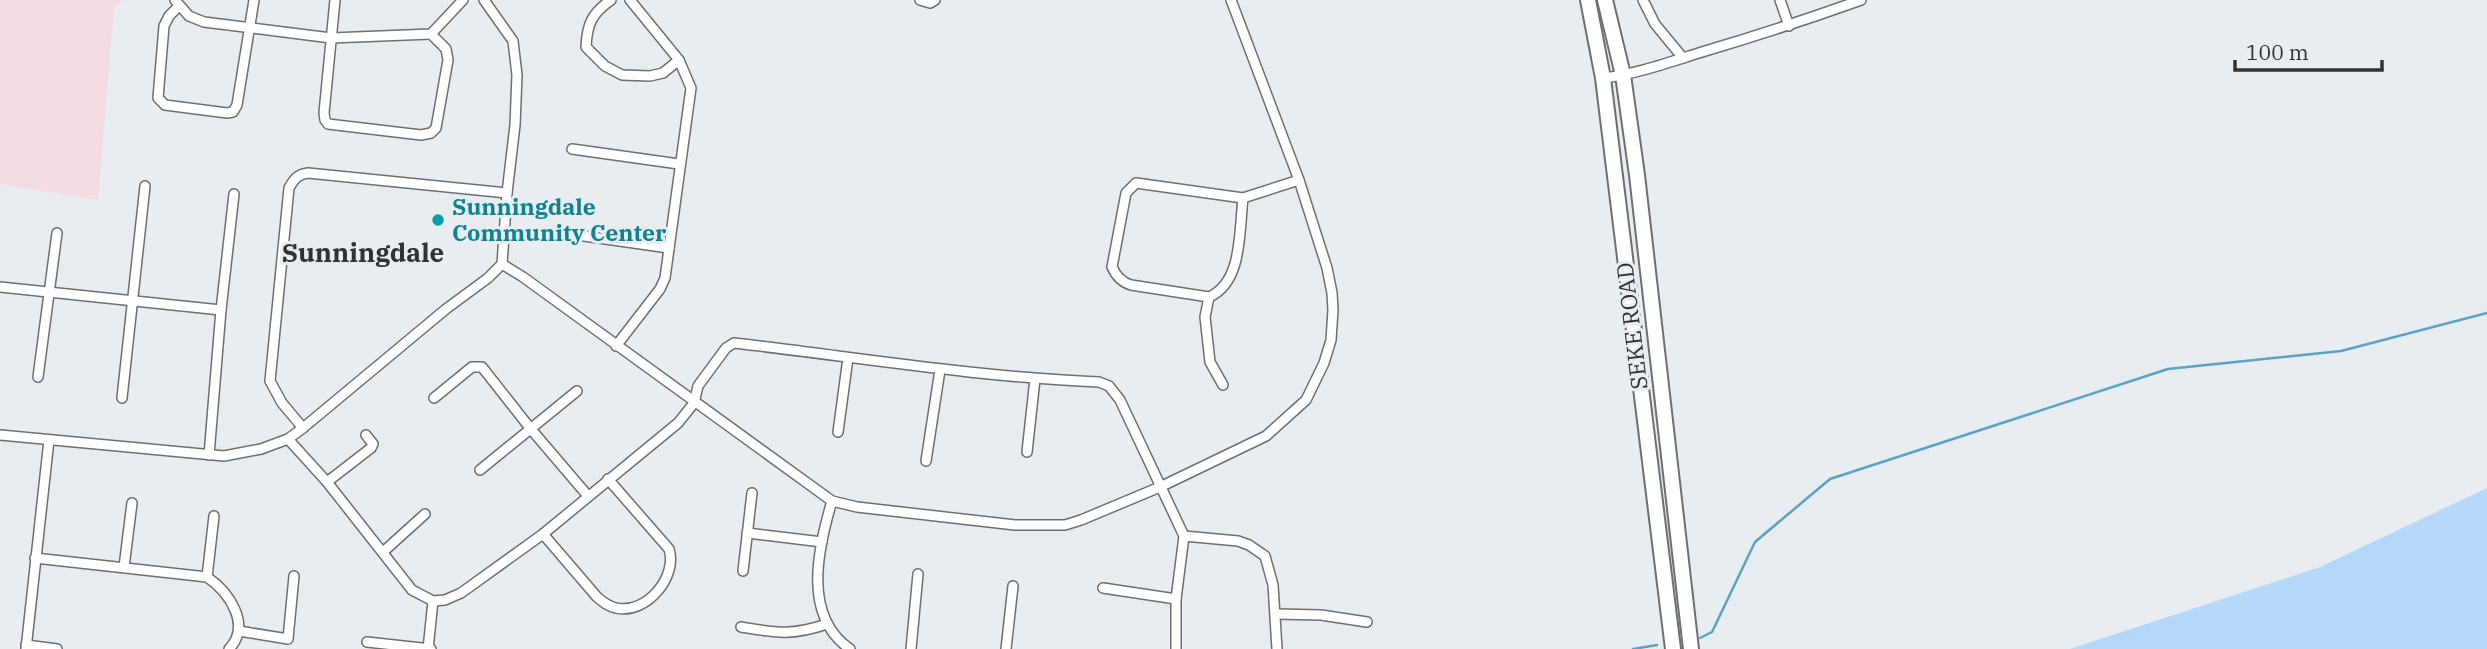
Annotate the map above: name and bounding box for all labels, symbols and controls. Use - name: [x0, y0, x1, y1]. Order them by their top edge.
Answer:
- scale bar: [2235, 28, 2382, 72]
- text: 100 m: [2246, 38, 2309, 66]
- place label: Sunningdale Community Center: [452, 191, 667, 247]
- marker: Sunningdale Community Center: [430, 212, 446, 228]
- district label: Sunningdale: [282, 235, 444, 269]
- street label: SEKE ROAD: [1608, 261, 1654, 391]

